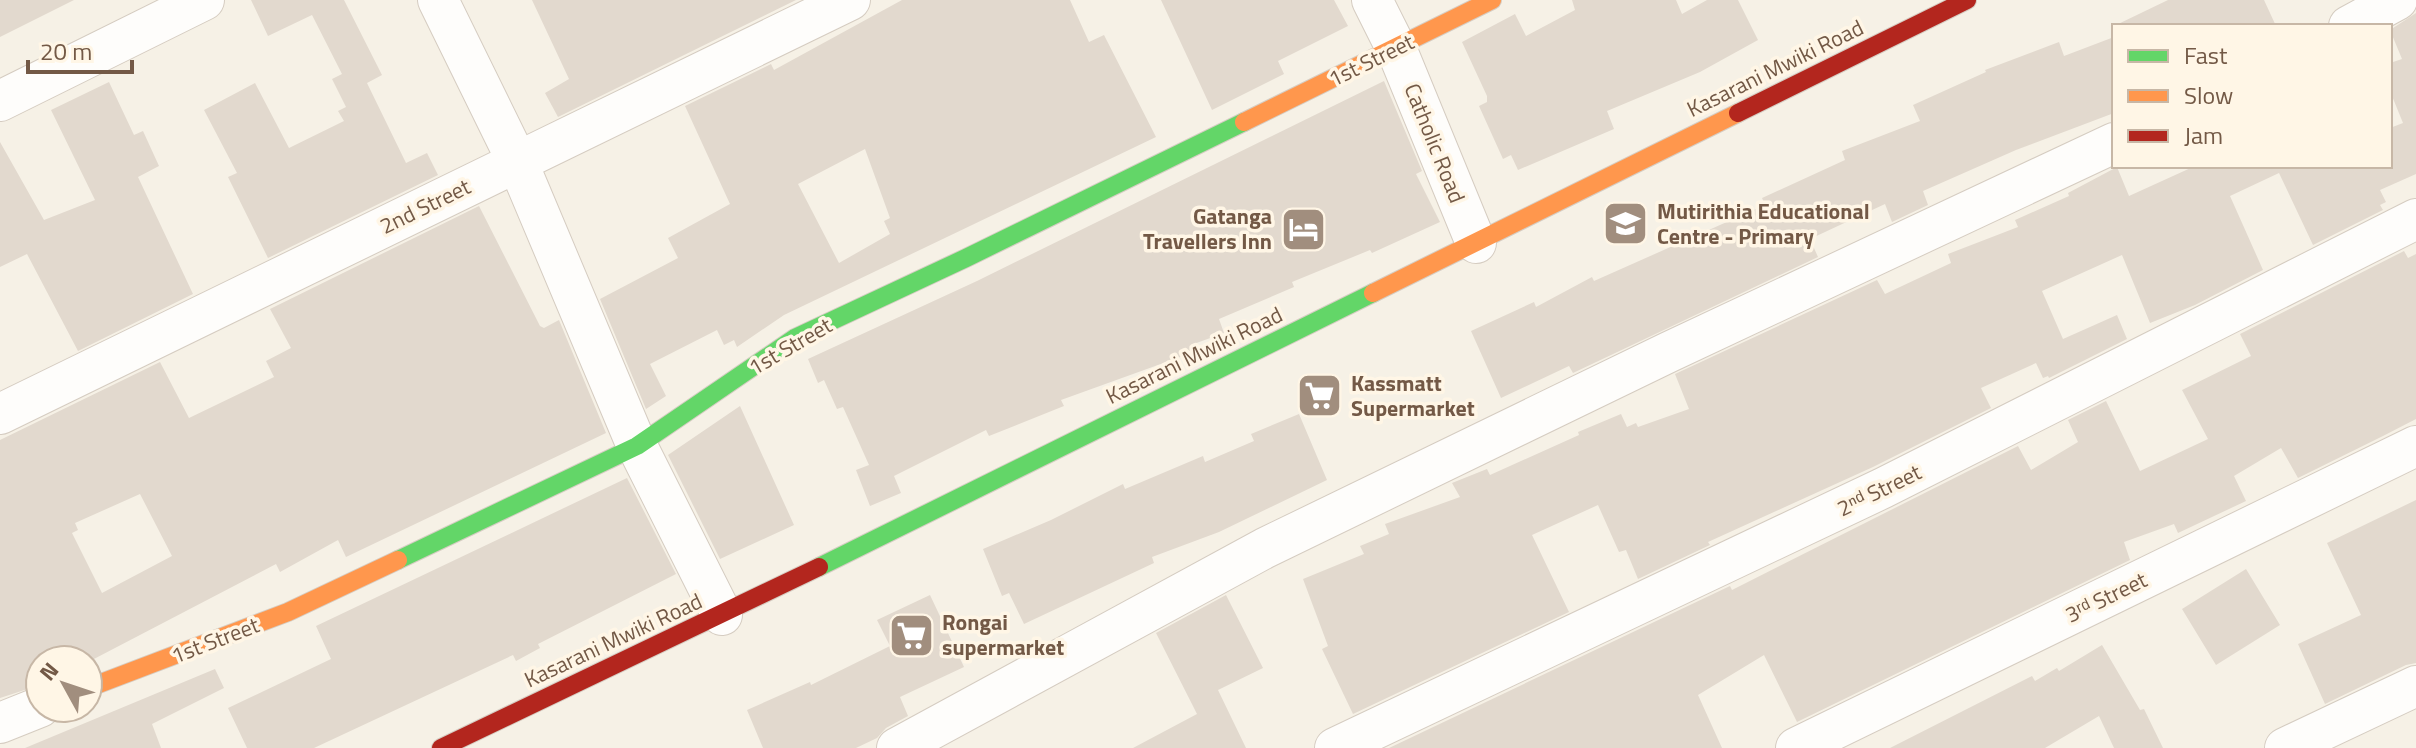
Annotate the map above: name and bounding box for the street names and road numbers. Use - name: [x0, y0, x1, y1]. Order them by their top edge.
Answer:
- street label: Kasarani Mwiki Road: [1681, 10, 1869, 126]
- street label: 1st Street: [1322, 24, 1420, 95]
- street label: Catholic Road: [1396, 78, 1474, 208]
- street label: 2nd Street: [374, 169, 476, 243]
- street label: Kasarani Mwiki Road: [1100, 297, 1288, 413]
- street label: 1st Street: [742, 308, 838, 384]
- street label: 2ⁿᵈ Street: [1831, 455, 1927, 525]
- street label: 3ʳᵈ Street: [2059, 562, 2153, 631]
- street label: Kasarani Mwiki Road: [518, 584, 708, 696]
- street label: 1st Street: [166, 608, 264, 672]

